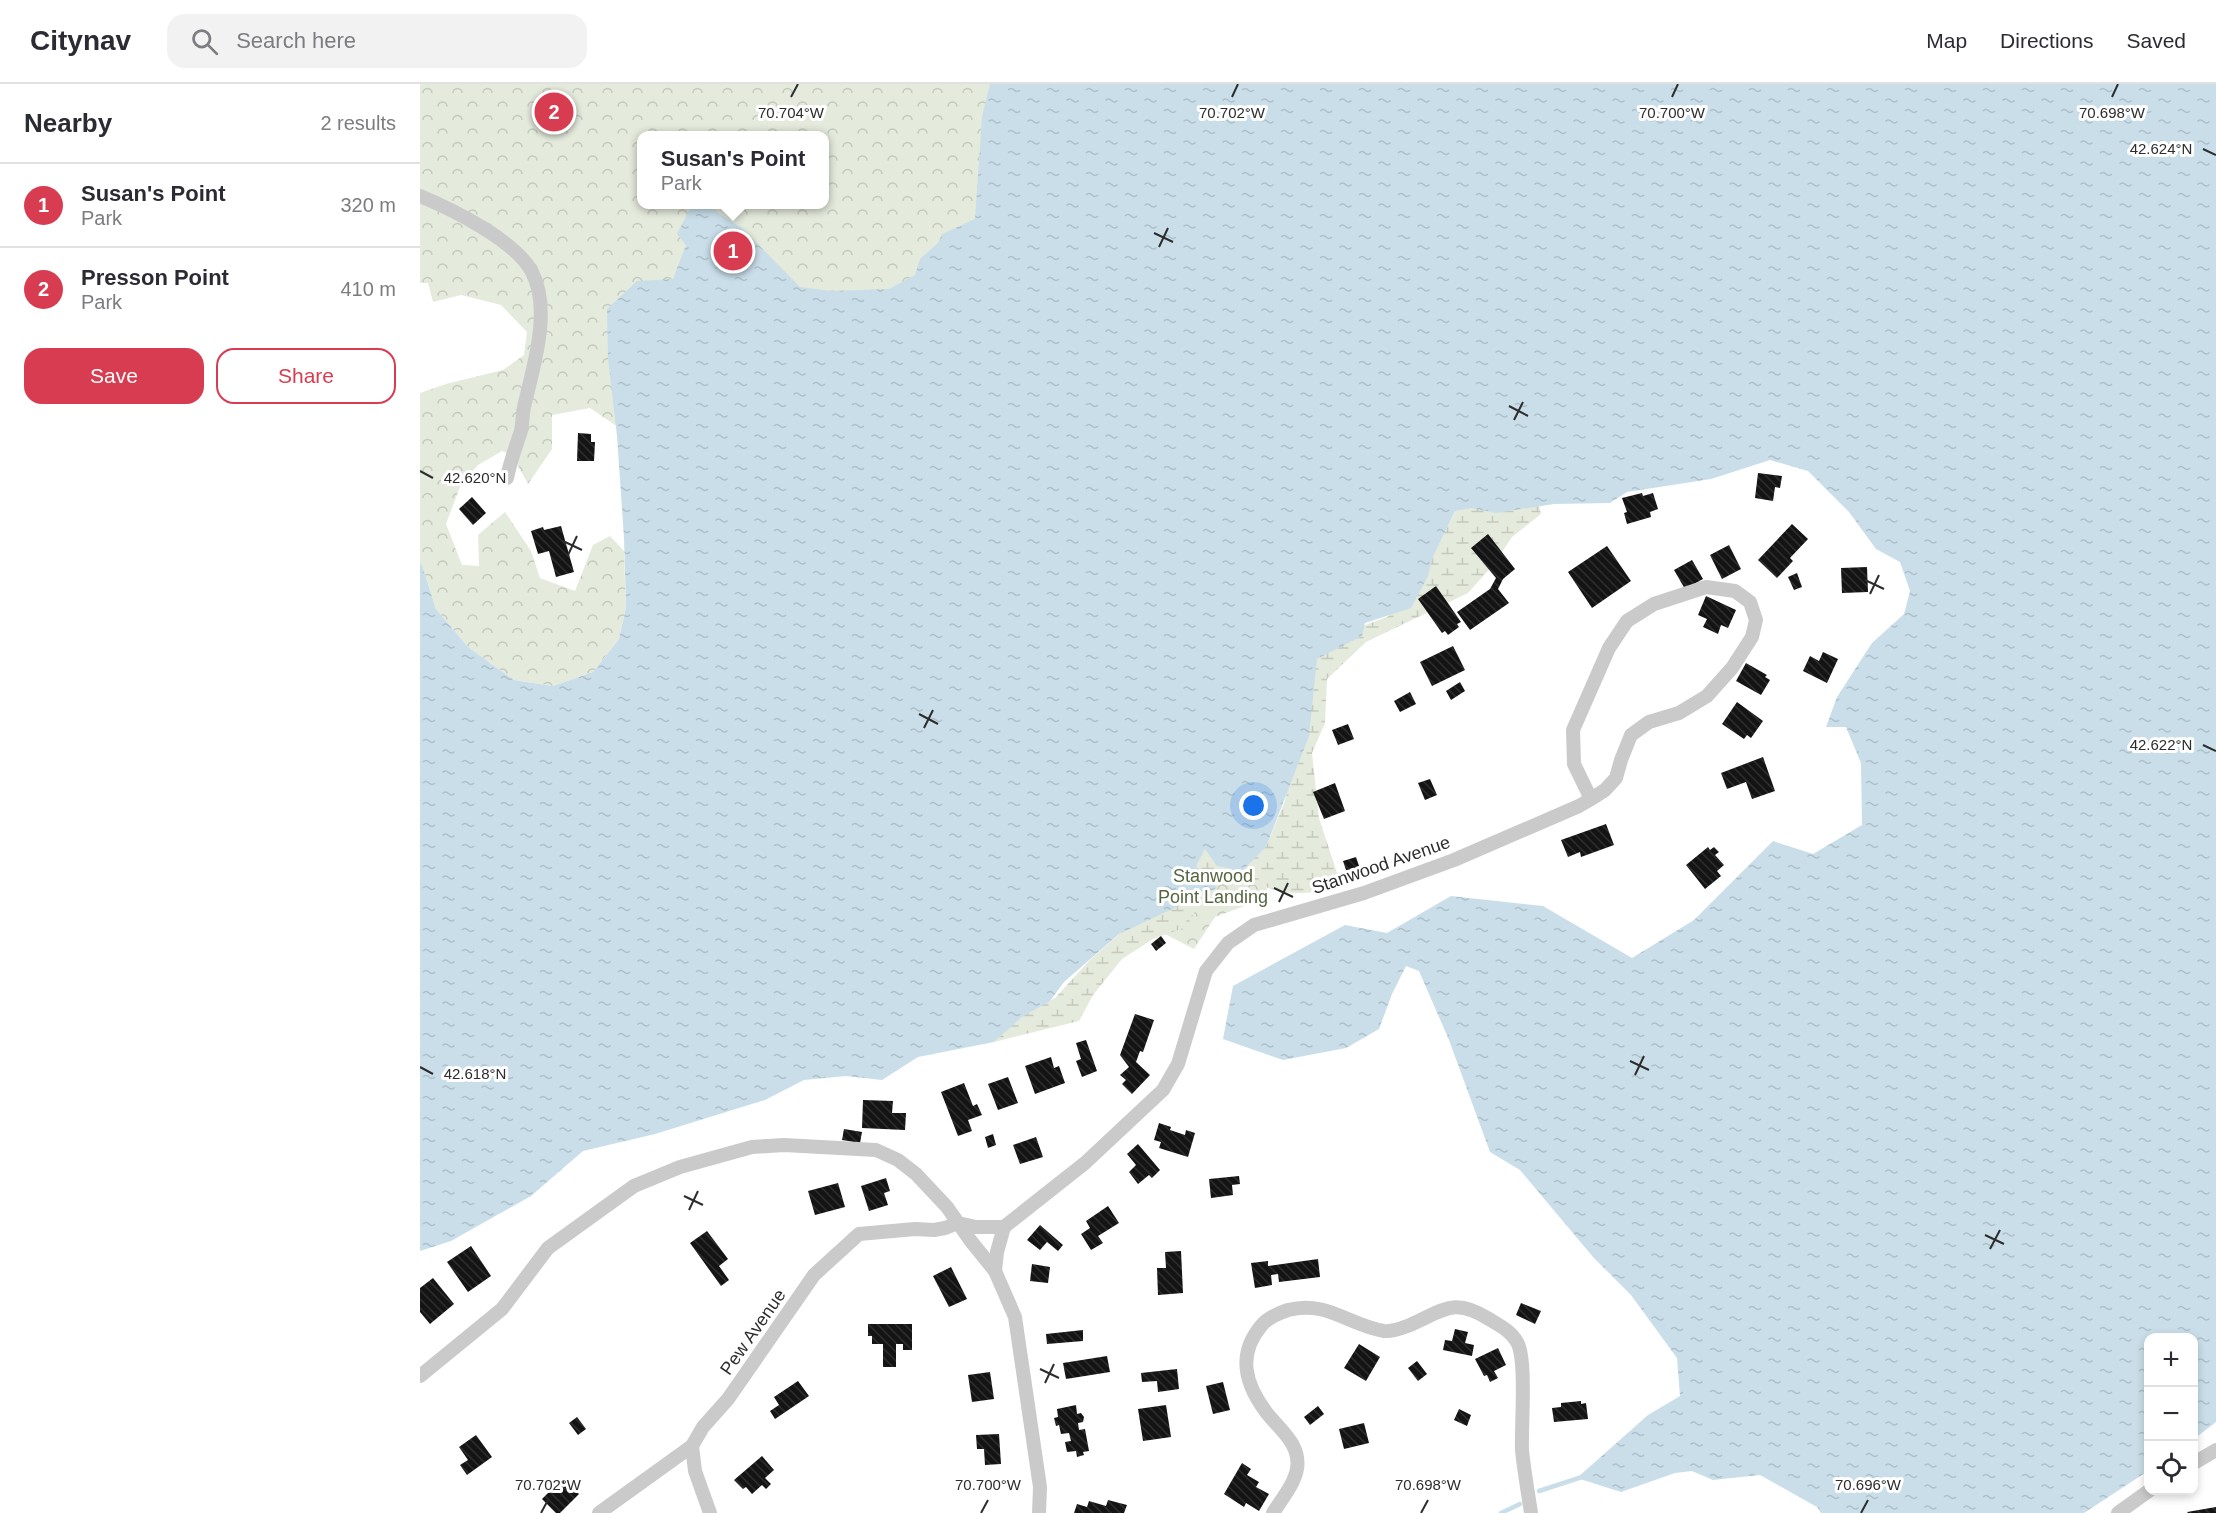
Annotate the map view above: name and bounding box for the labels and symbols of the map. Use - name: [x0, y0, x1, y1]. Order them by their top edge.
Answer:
- pin: 2: [534, 90, 574, 135]
- text: 70.704°W: [758, 104, 825, 121]
- text: 70.702°W: [1199, 104, 1266, 121]
- text: 70.700°W: [1639, 104, 1706, 121]
- text: 70.698°W: [2079, 104, 2146, 121]
- text: 42.624°N: [2130, 140, 2192, 157]
- pin: 1: [714, 228, 752, 274]
- text: 42.620°N: [444, 469, 506, 486]
- text: 42.622°N: [2130, 736, 2192, 753]
- your location: [1239, 791, 1268, 820]
- street label: Stanwood Avenue: [1309, 832, 1453, 898]
- park label: Stanwood Point Landing: [1158, 866, 1268, 907]
- text: 42.618°N: [444, 1065, 506, 1082]
- street label: Pew Avenue: [716, 1285, 790, 1379]
- text: 70.702°W: [515, 1476, 582, 1493]
- text: 70.700°W: [955, 1476, 1022, 1493]
- text: 70.698°W: [1395, 1476, 1462, 1493]
- text: 70.696°W: [1835, 1476, 1902, 1493]

